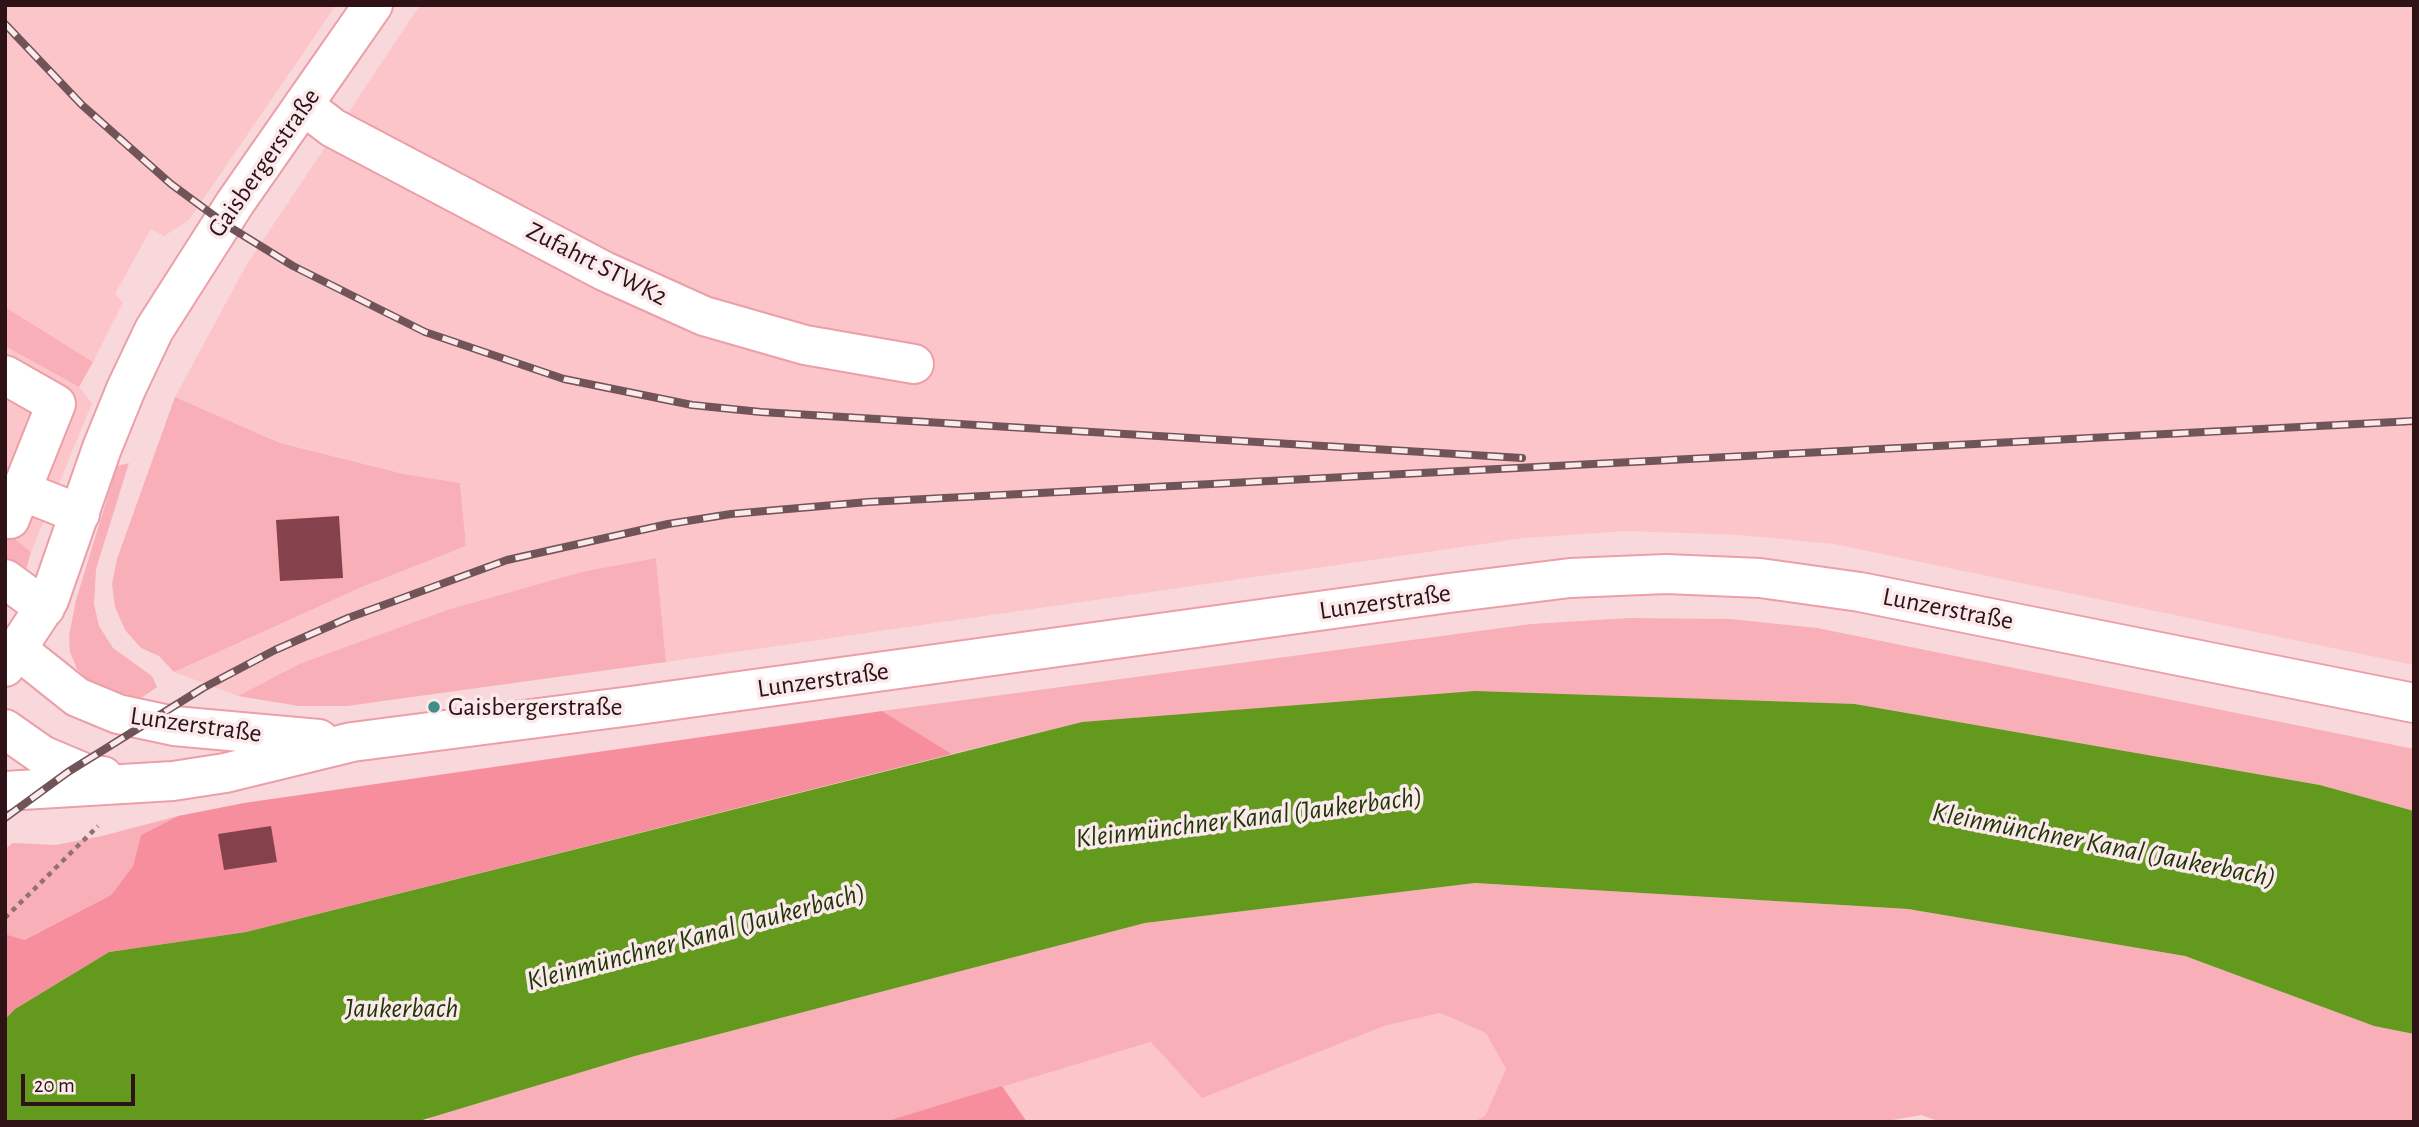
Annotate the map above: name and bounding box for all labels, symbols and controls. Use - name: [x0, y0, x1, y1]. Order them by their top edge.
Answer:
- street label: Gaisbergerstraße: [201, 83, 327, 243]
- street label: Zufahrt STWK2: [521, 215, 673, 313]
- street label: Lunzerstraße: [1317, 577, 1453, 627]
- street label: Lunzerstraße: [1880, 581, 2016, 637]
- street label: Lunzerstraße: [755, 655, 891, 705]
- place label: Gaisbergerstraße: [448, 691, 623, 723]
- marker: Gaisbergerstraße: [426, 699, 442, 715]
- street label: Lunzerstraße: [128, 700, 264, 750]
- water label: Kleinmünchner Kanal (Jaukerbach): [1074, 780, 1424, 856]
- water label: Kleinmünchner Kanal (Jaukerbach): [1929, 795, 2279, 895]
- water label: Kleinmünchner Kanal (Jaukerbach): [523, 876, 869, 998]
- water label: Jaukerbach: [346, 992, 458, 1026]
- scale bar: [24, 1060, 138, 1104]
- text: 20 m: [34, 1075, 75, 1096]

